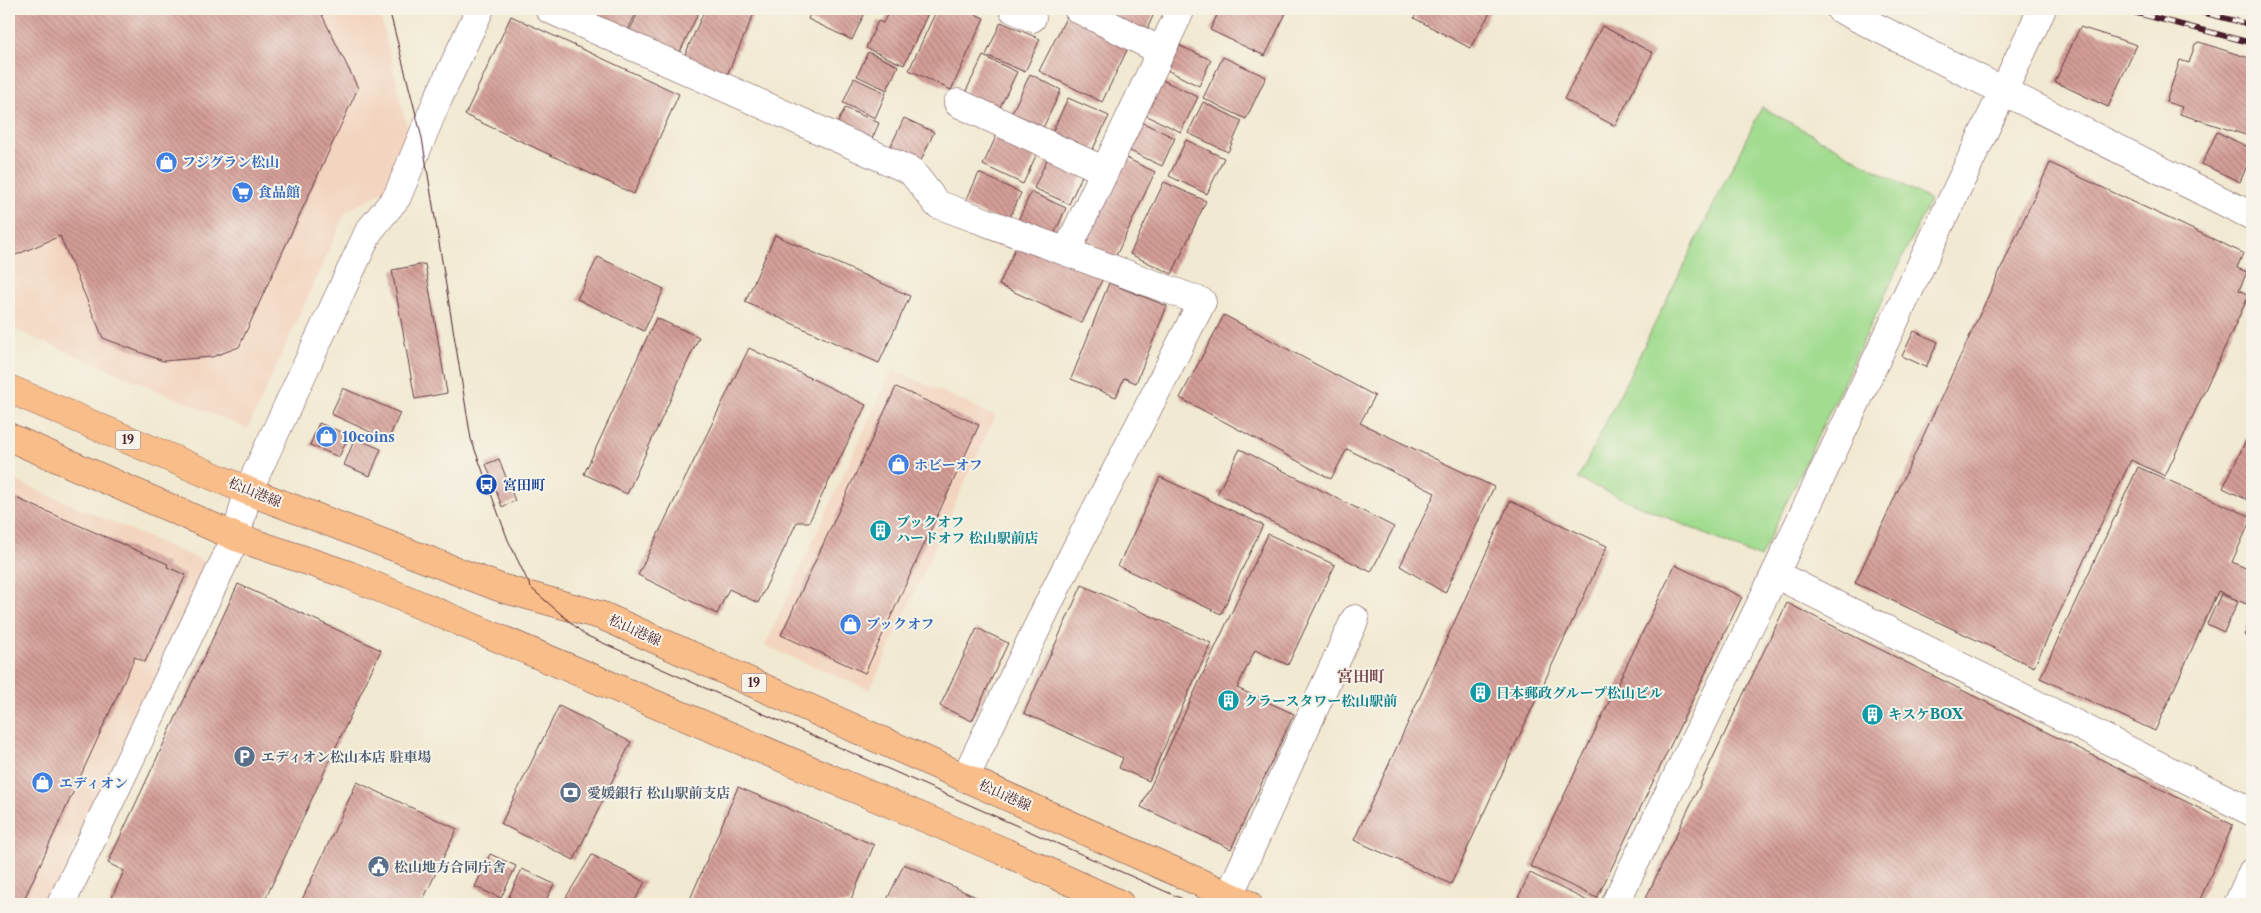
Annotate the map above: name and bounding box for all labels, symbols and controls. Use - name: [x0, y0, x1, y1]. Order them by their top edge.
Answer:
- shop icon: フジグラン松山: [154, 150, 178, 174]
- place label: フジグラン松山: [182, 153, 279, 171]
- supermarket icon: 食品館: [230, 180, 254, 204]
- place label: 食品館: [258, 183, 300, 201]
- shop icon: 10coins: [314, 425, 338, 449]
- place label: 10coins: [342, 428, 395, 446]
- road number: 19: [116, 430, 140, 450]
- shop icon: ホビーオフ: [886, 453, 910, 477]
- place label: ホビーオフ: [914, 456, 983, 474]
- street label: 松山港線: [226, 473, 284, 511]
- bus stop icon: 宮田町: [475, 473, 499, 497]
- place label: 宮田町: [503, 476, 546, 494]
- place label: ブックオフ ハードオフ 松山駅前店: [896, 513, 1039, 547]
- building icon: ブックオフ ハードオフ 松山駅前店: [868, 518, 892, 542]
- street label: 松山港線: [606, 610, 664, 650]
- shop icon: ブックオフ: [838, 612, 862, 636]
- place label: ブックオフ: [866, 615, 935, 633]
- district label: 宮田町: [1337, 666, 1385, 686]
- road number: 19: [742, 674, 766, 692]
- building icon: 日本郵政グループ松山ビル: [1468, 681, 1492, 705]
- place label: 日本郵政グループ松山ビル: [1496, 684, 1663, 702]
- building icon: クラースタワー松山駅前: [1216, 689, 1240, 713]
- place label: クラースタワー松山駅前: [1244, 692, 1397, 710]
- building icon: キスケBOX: [1860, 702, 1884, 726]
- place label: キスケBOX: [1888, 705, 1964, 723]
- parking icon: エディオン松山本店 駐車場: [233, 745, 257, 769]
- place label: エディオン松山本店 駐車場: [261, 748, 431, 766]
- shop icon: エディオン: [31, 771, 55, 795]
- place label: エディオン: [59, 774, 128, 792]
- street label: 松山港線: [976, 775, 1034, 815]
- bank icon: 愛媛銀行 松山駅前支店: [559, 781, 583, 805]
- place label: 愛媛銀行 松山駅前支店: [587, 784, 731, 802]
- public building icon: 松山地方合同庁舎: [366, 855, 390, 879]
- place label: 松山地方合同庁舎: [394, 858, 506, 876]

